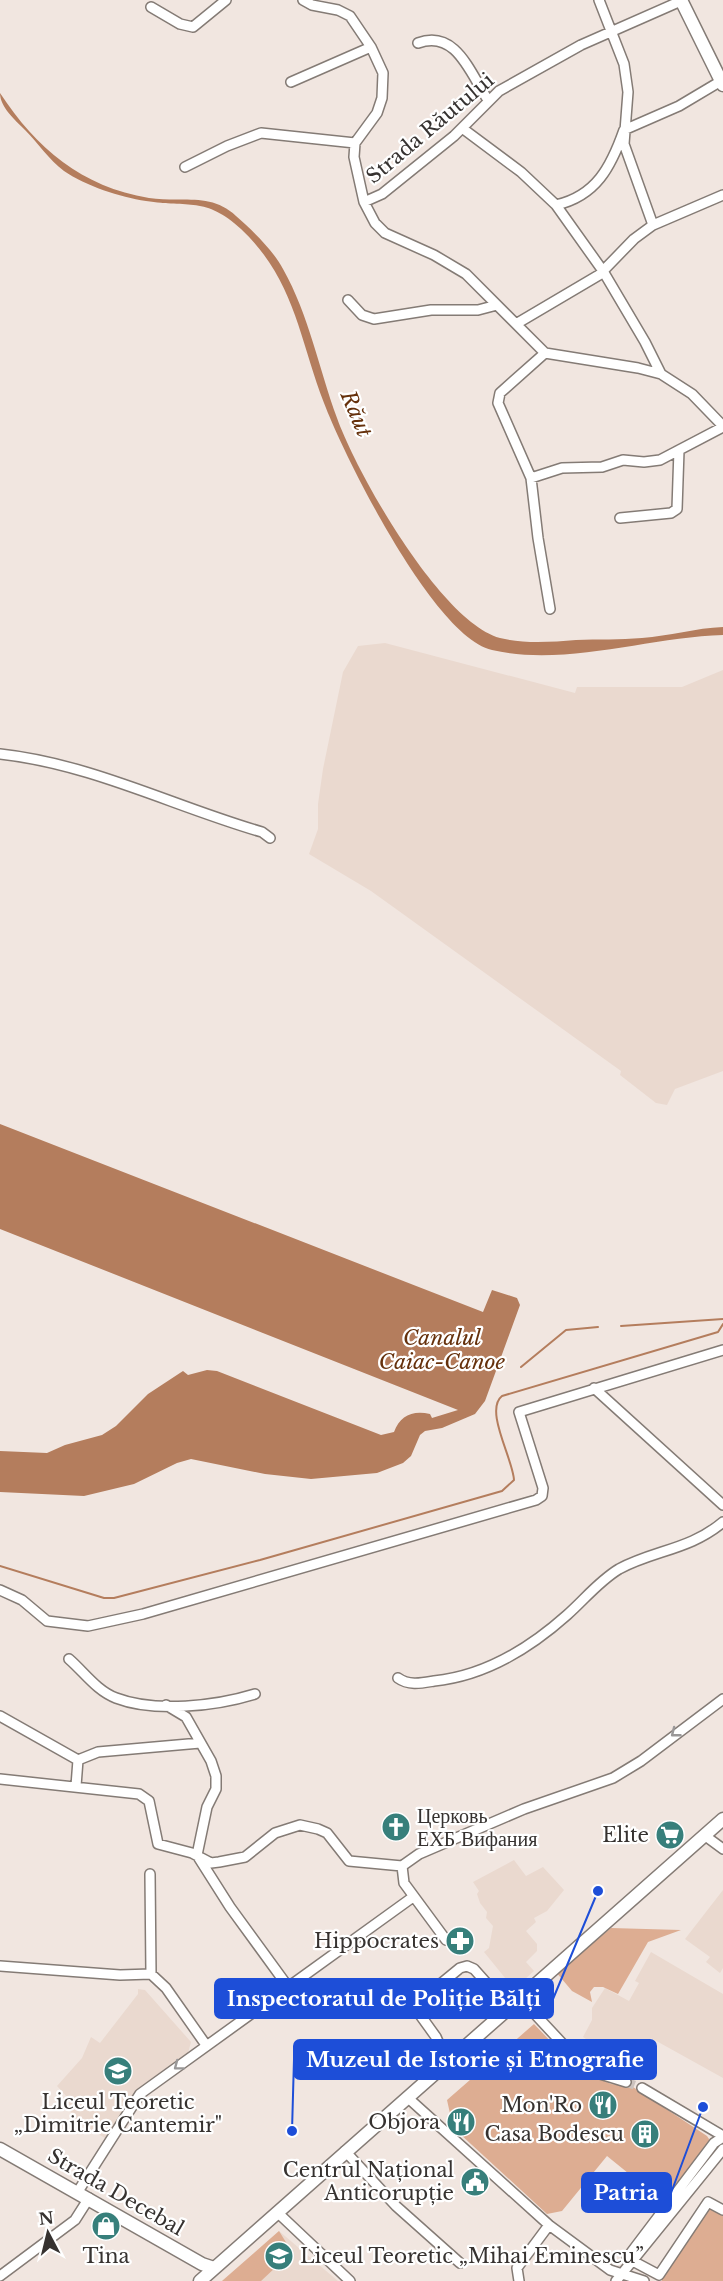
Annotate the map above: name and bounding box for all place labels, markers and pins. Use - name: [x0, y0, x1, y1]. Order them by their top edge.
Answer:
- place label: Церковь ЕХБ Вифания: [417, 1804, 537, 1851]
- church icon: Церковь ЕХБ Вифания: [380, 1811, 412, 1843]
- supermarket icon: Elite: [654, 1819, 686, 1851]
- place label: Elite: [602, 1823, 649, 1847]
- pharmacy icon: Hippocrates: [444, 1925, 476, 1957]
- place label: Hippocrates: [314, 1929, 439, 1953]
- callout: Inspectoratul de Poliție Bălți: [215, 1979, 553, 2018]
- callout: Muzeul de Istorie și Etnografie: [294, 2040, 656, 2079]
- school or university icon: Liceul Teoretic „Dimitrie Cantemir": [102, 2055, 134, 2087]
- restaurant icon: Mon'Ro: [587, 2089, 619, 2121]
- place label: Liceul Teoretic „Dimitrie Cantemir": [14, 2090, 222, 2137]
- place label: Mon'Ro: [501, 2093, 582, 2117]
- restaurant icon: Objora: [445, 2106, 477, 2138]
- place label: Objora: [368, 2110, 441, 2134]
- building icon: Casa Bodescu: [629, 2118, 661, 2150]
- place label: Casa Bodescu: [485, 2122, 624, 2146]
- place label: Centrul Național Anticorupție: [283, 2158, 454, 2206]
- public building icon: Centrul Național Anticorupție: [459, 2166, 491, 2198]
- callout: Patria: [582, 2173, 671, 2212]
- shop icon: Tina: [90, 2210, 122, 2242]
- school or university icon: Liceul Teoretic „Mihai Eminescu”: [263, 2240, 295, 2272]
- place label: Tina: [82, 2244, 130, 2268]
- place label: Liceul Teoretic „Mihai Eminescu”: [300, 2244, 644, 2268]

